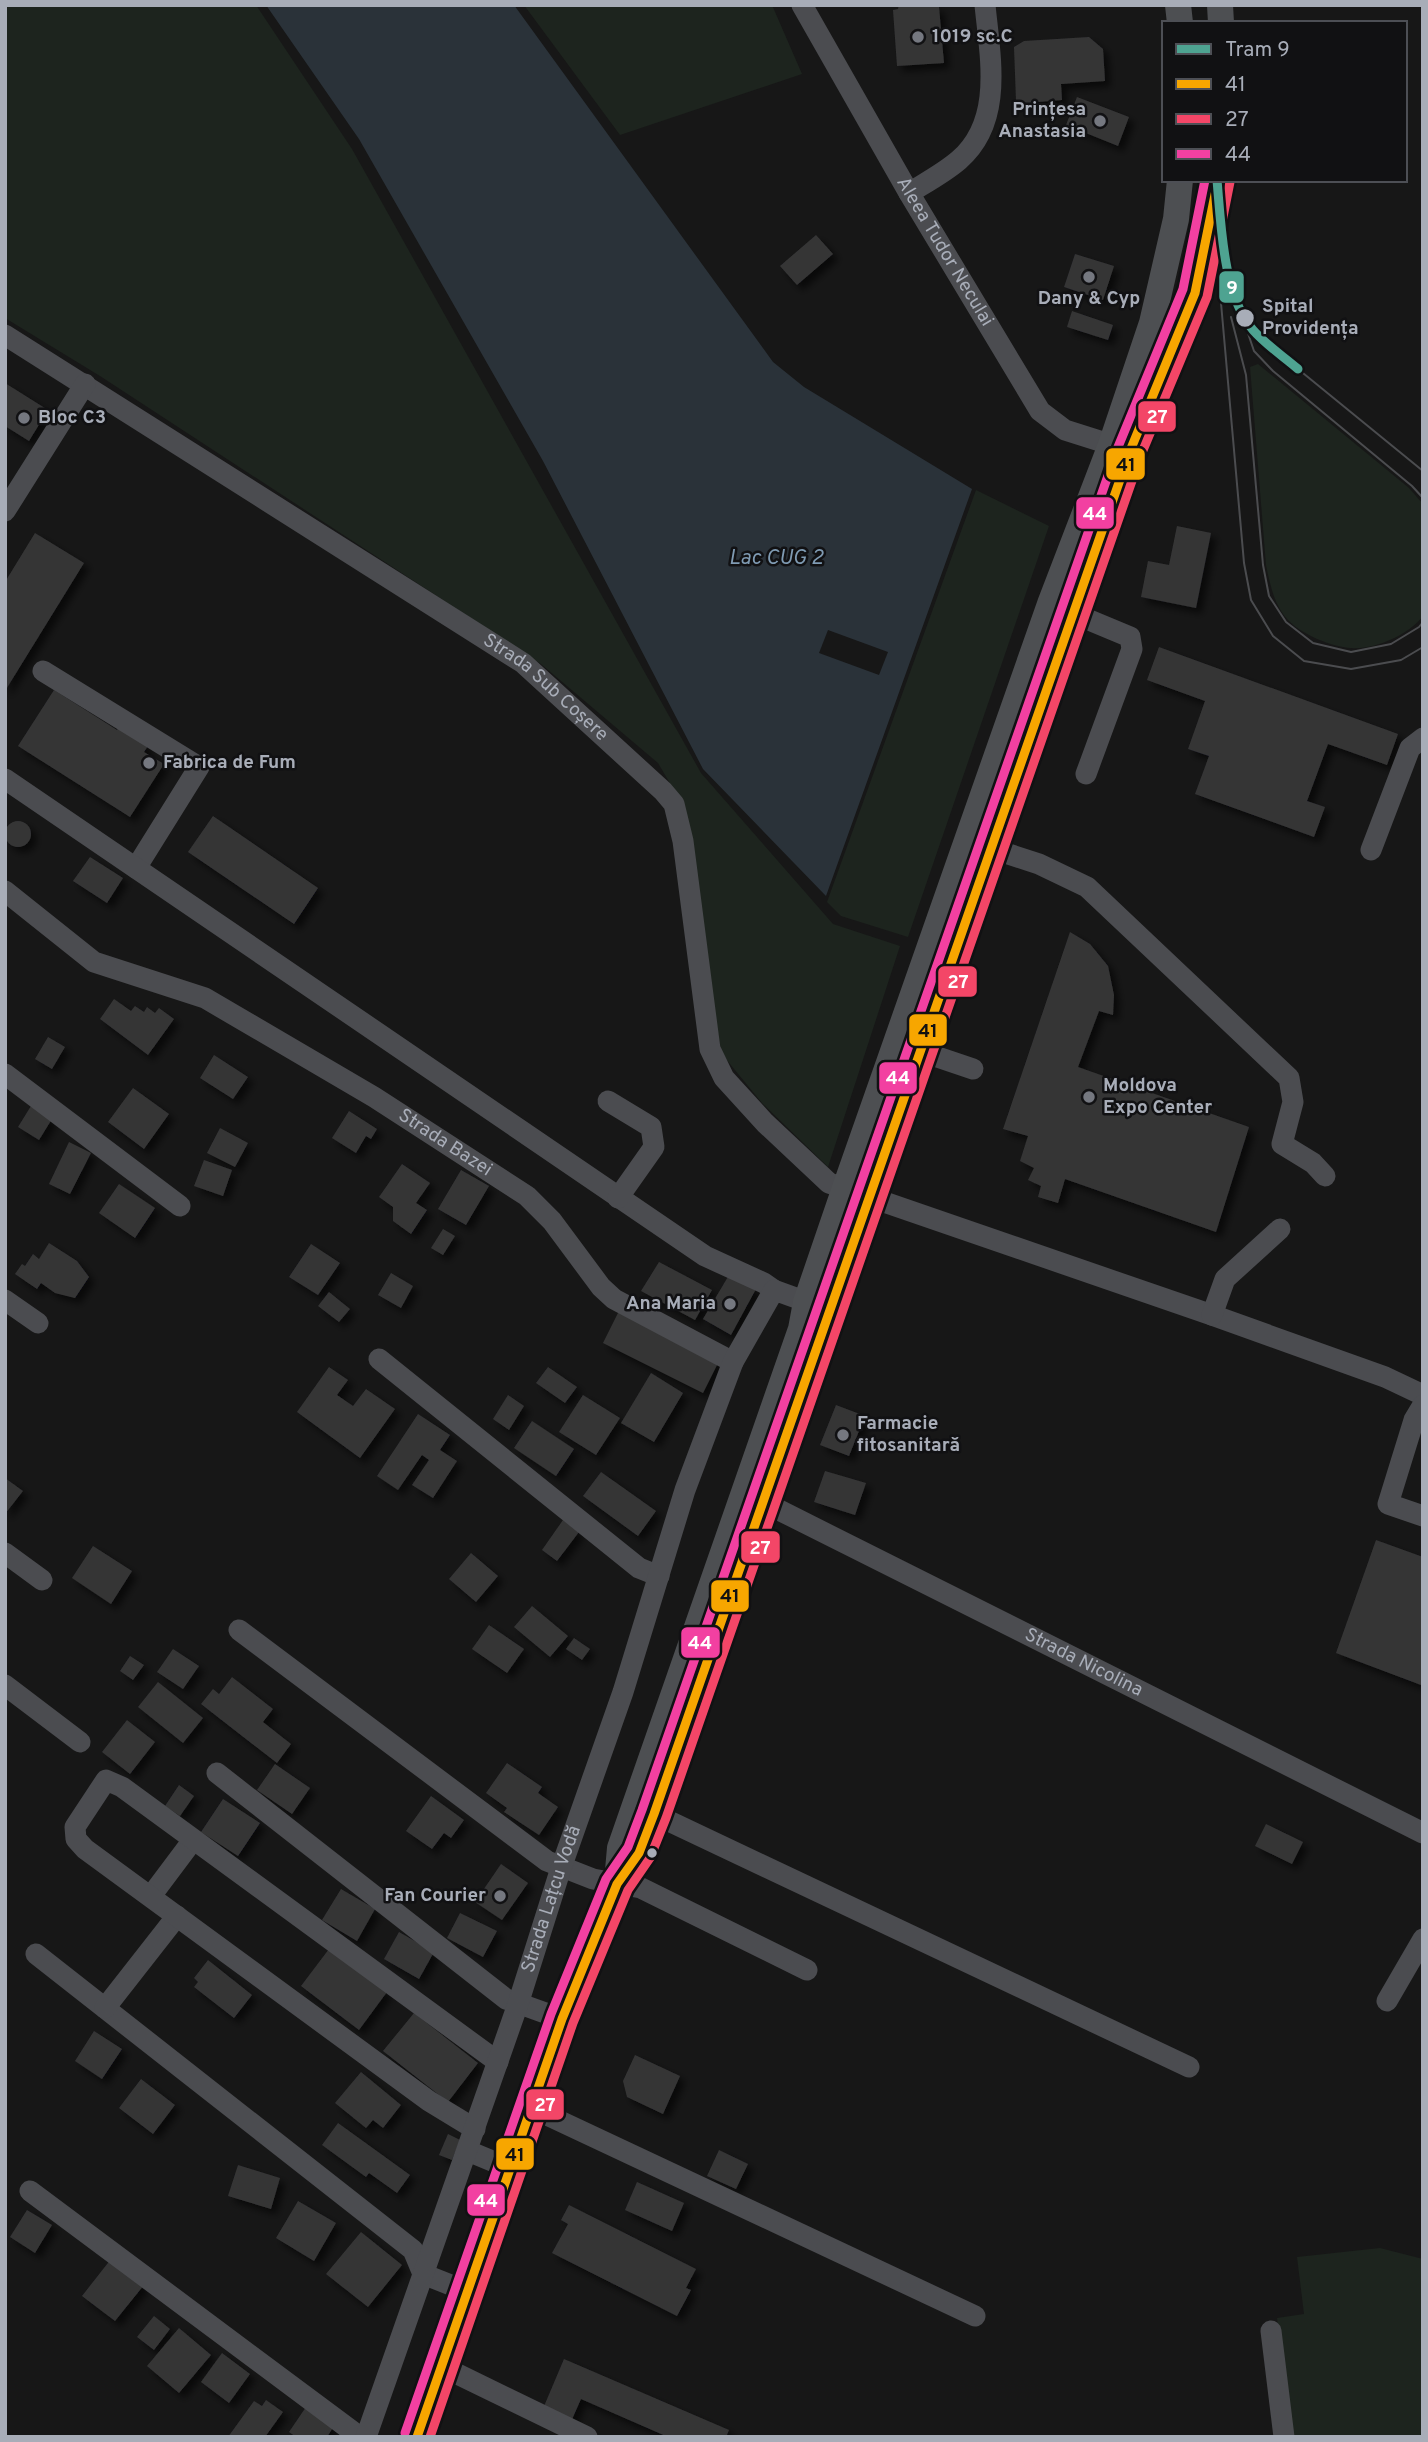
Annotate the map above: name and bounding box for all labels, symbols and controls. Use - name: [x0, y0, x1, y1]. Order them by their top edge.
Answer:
- legend: [1162, 21, 1407, 182]
- place label: 1019 sc.C: [932, 25, 1013, 49]
- marker: 1019 sc.C: [910, 29, 926, 45]
- text: Tram 9: [1225, 37, 1290, 64]
- text: 41: [1225, 72, 1246, 99]
- place label: Prințesa Anastasia: [998, 98, 1086, 144]
- text: 27: [1225, 107, 1249, 134]
- marker: Prințesa Anastasia: [1092, 113, 1108, 129]
- text: 44: [1225, 142, 1251, 169]
- street label: Aleea Tudor Neculai: [890, 173, 999, 331]
- marker: Dany & Cyp: [1081, 269, 1097, 285]
- line badge: 9: [1218, 270, 1245, 304]
- text: 9: [1226, 277, 1238, 301]
- place label: Dany & Cyp: [1038, 287, 1140, 311]
- place label: Spital Providența: [1262, 295, 1359, 341]
- marker: Spital Providența: [1234, 307, 1256, 329]
- line badge: 27: [1137, 400, 1177, 433]
- place label: Bloc C3: [38, 406, 106, 430]
- text: 27: [1146, 406, 1168, 430]
- marker: Bloc C3: [16, 410, 32, 426]
- line badge: 41: [1105, 447, 1146, 481]
- text: 41: [1116, 454, 1136, 478]
- line badge: 44: [1075, 496, 1115, 530]
- text: 44: [1083, 503, 1107, 527]
- water label: Lac CUG 2: [729, 545, 824, 572]
- street label: Strada Sub Coșere: [478, 629, 613, 747]
- place label: Fabrica de Fum: [163, 751, 296, 775]
- marker: Fabrica de Fum: [141, 755, 157, 771]
- line badge: 27: [937, 965, 978, 998]
- text: 27: [947, 971, 969, 995]
- line badge: 41: [908, 1013, 948, 1047]
- text: 41: [918, 1020, 938, 1044]
- line badge: 44: [878, 1061, 918, 1095]
- text: 44: [886, 1067, 910, 1091]
- place label: Moldova Expo Center: [1103, 1074, 1212, 1120]
- marker: Moldova Expo Center: [1081, 1089, 1097, 1105]
- street label: Strada Bazei: [394, 1104, 497, 1182]
- place label: Ana Maria: [626, 1292, 716, 1316]
- marker: Ana Maria: [722, 1296, 738, 1312]
- place label: Farmacie fitosanitară: [857, 1412, 960, 1458]
- marker: Farmacie fitosanitară: [835, 1427, 851, 1443]
- line badge: 27: [740, 1530, 781, 1564]
- text: 27: [749, 1537, 771, 1561]
- line badge: 41: [710, 1579, 750, 1613]
- text: 41: [720, 1585, 740, 1609]
- street label: Strada Nicolina: [1020, 1623, 1147, 1702]
- line badge: 44: [680, 1626, 721, 1659]
- text: 44: [688, 1632, 712, 1656]
- street label: Strada Lațcu Vodă: [517, 1822, 587, 1976]
- unlabelled marker: [645, 1846, 659, 1860]
- place label: Fan Courier: [384, 1884, 486, 1908]
- marker: Fan Courier: [492, 1888, 508, 1904]
- line badge: 27: [525, 2088, 565, 2121]
- text: 27: [534, 2094, 556, 2118]
- line badge: 41: [495, 2137, 535, 2171]
- text: 41: [505, 2144, 525, 2168]
- line badge: 44: [466, 2183, 506, 2217]
- text: 44: [474, 2190, 498, 2214]

